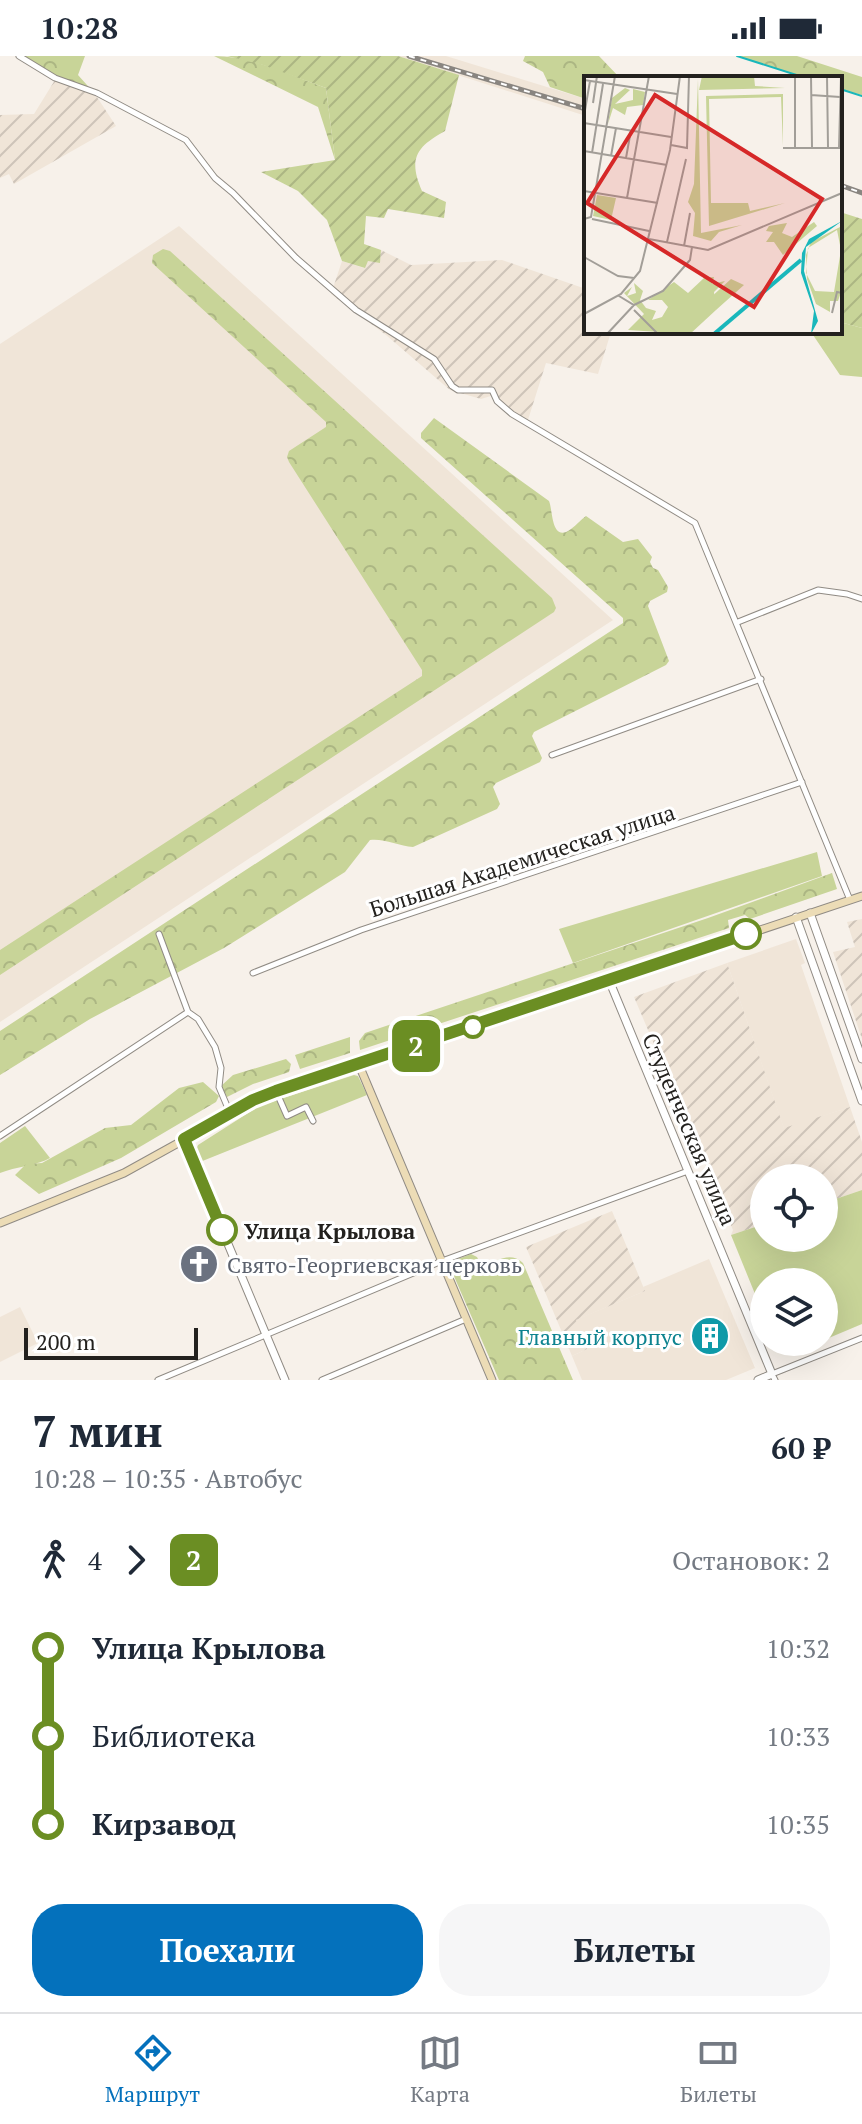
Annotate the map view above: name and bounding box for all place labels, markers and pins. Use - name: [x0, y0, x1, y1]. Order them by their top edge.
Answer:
- unlabelled marker: [731, 919, 761, 949]
- unlabelled marker: [462, 1016, 484, 1038]
- marker: Улица Крылова: [207, 1215, 237, 1245]
- place label: Улица Крылова: [244, 1216, 415, 1245]
- church icon: Свято-Георгиевская церковь: [178, 1243, 220, 1285]
- place label: Свято-Георгиевская церковь: [227, 1250, 522, 1279]
- building icon: Главный корпус: [689, 1315, 731, 1357]
- place label: Главный корпус: [518, 1322, 682, 1351]

